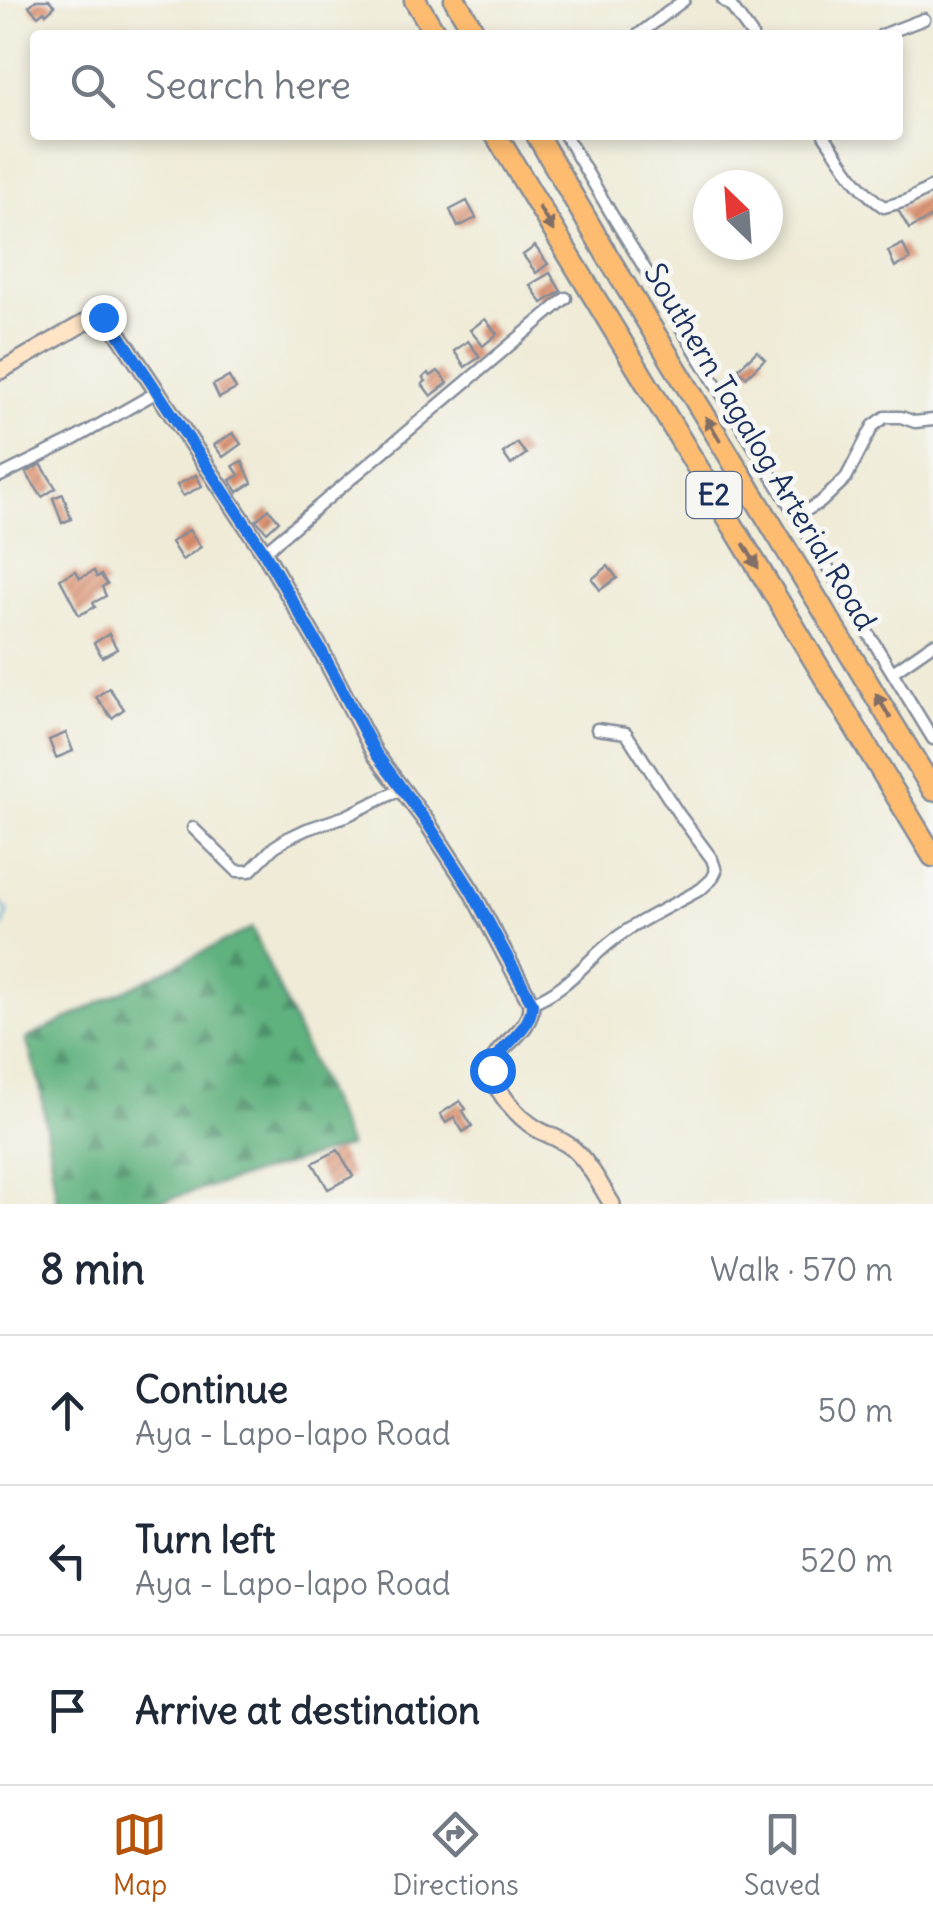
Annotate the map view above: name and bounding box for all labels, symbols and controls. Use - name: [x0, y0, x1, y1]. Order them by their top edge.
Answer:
- search box: [30, 30, 903, 140]
- icon: search: [65, 58, 120, 113]
- text: Search here: [145, 62, 351, 109]
- north arrow: [693, 170, 783, 260]
- one-way arrow: [537, 205, 554, 233]
- street label: Southern Tagalog Arterial Road: [636, 256, 886, 637]
- route end: [81, 295, 127, 341]
- one-way arrow: [705, 415, 723, 443]
- road number: E2: [686, 472, 742, 518]
- one-way arrow: [742, 542, 760, 570]
- one-way arrow: [875, 692, 892, 720]
- route start: [470, 1048, 516, 1094]
- text: 8 min: [40, 1243, 145, 1295]
- text: Walk · 570 m: [710, 1249, 893, 1290]
- text: Continue: [135, 1366, 288, 1413]
- icon: ahead: [40, 1383, 95, 1438]
- text: 50 m: [818, 1390, 893, 1431]
- text: Aya - Lapo-lapo Road: [135, 1413, 451, 1454]
- text: Turn left: [135, 1516, 275, 1563]
- icon: left: [40, 1533, 95, 1588]
- text: 520 m: [800, 1540, 893, 1581]
- text: Aya - Lapo-lapo Road: [135, 1563, 451, 1604]
- icon: arrive: [40, 1683, 95, 1738]
- text: Arrive at destination: [135, 1687, 480, 1734]
- tab: Map: [112, 1807, 167, 1903]
- tab: Directions: [392, 1807, 519, 1903]
- tab: Saved: [744, 1807, 821, 1903]

